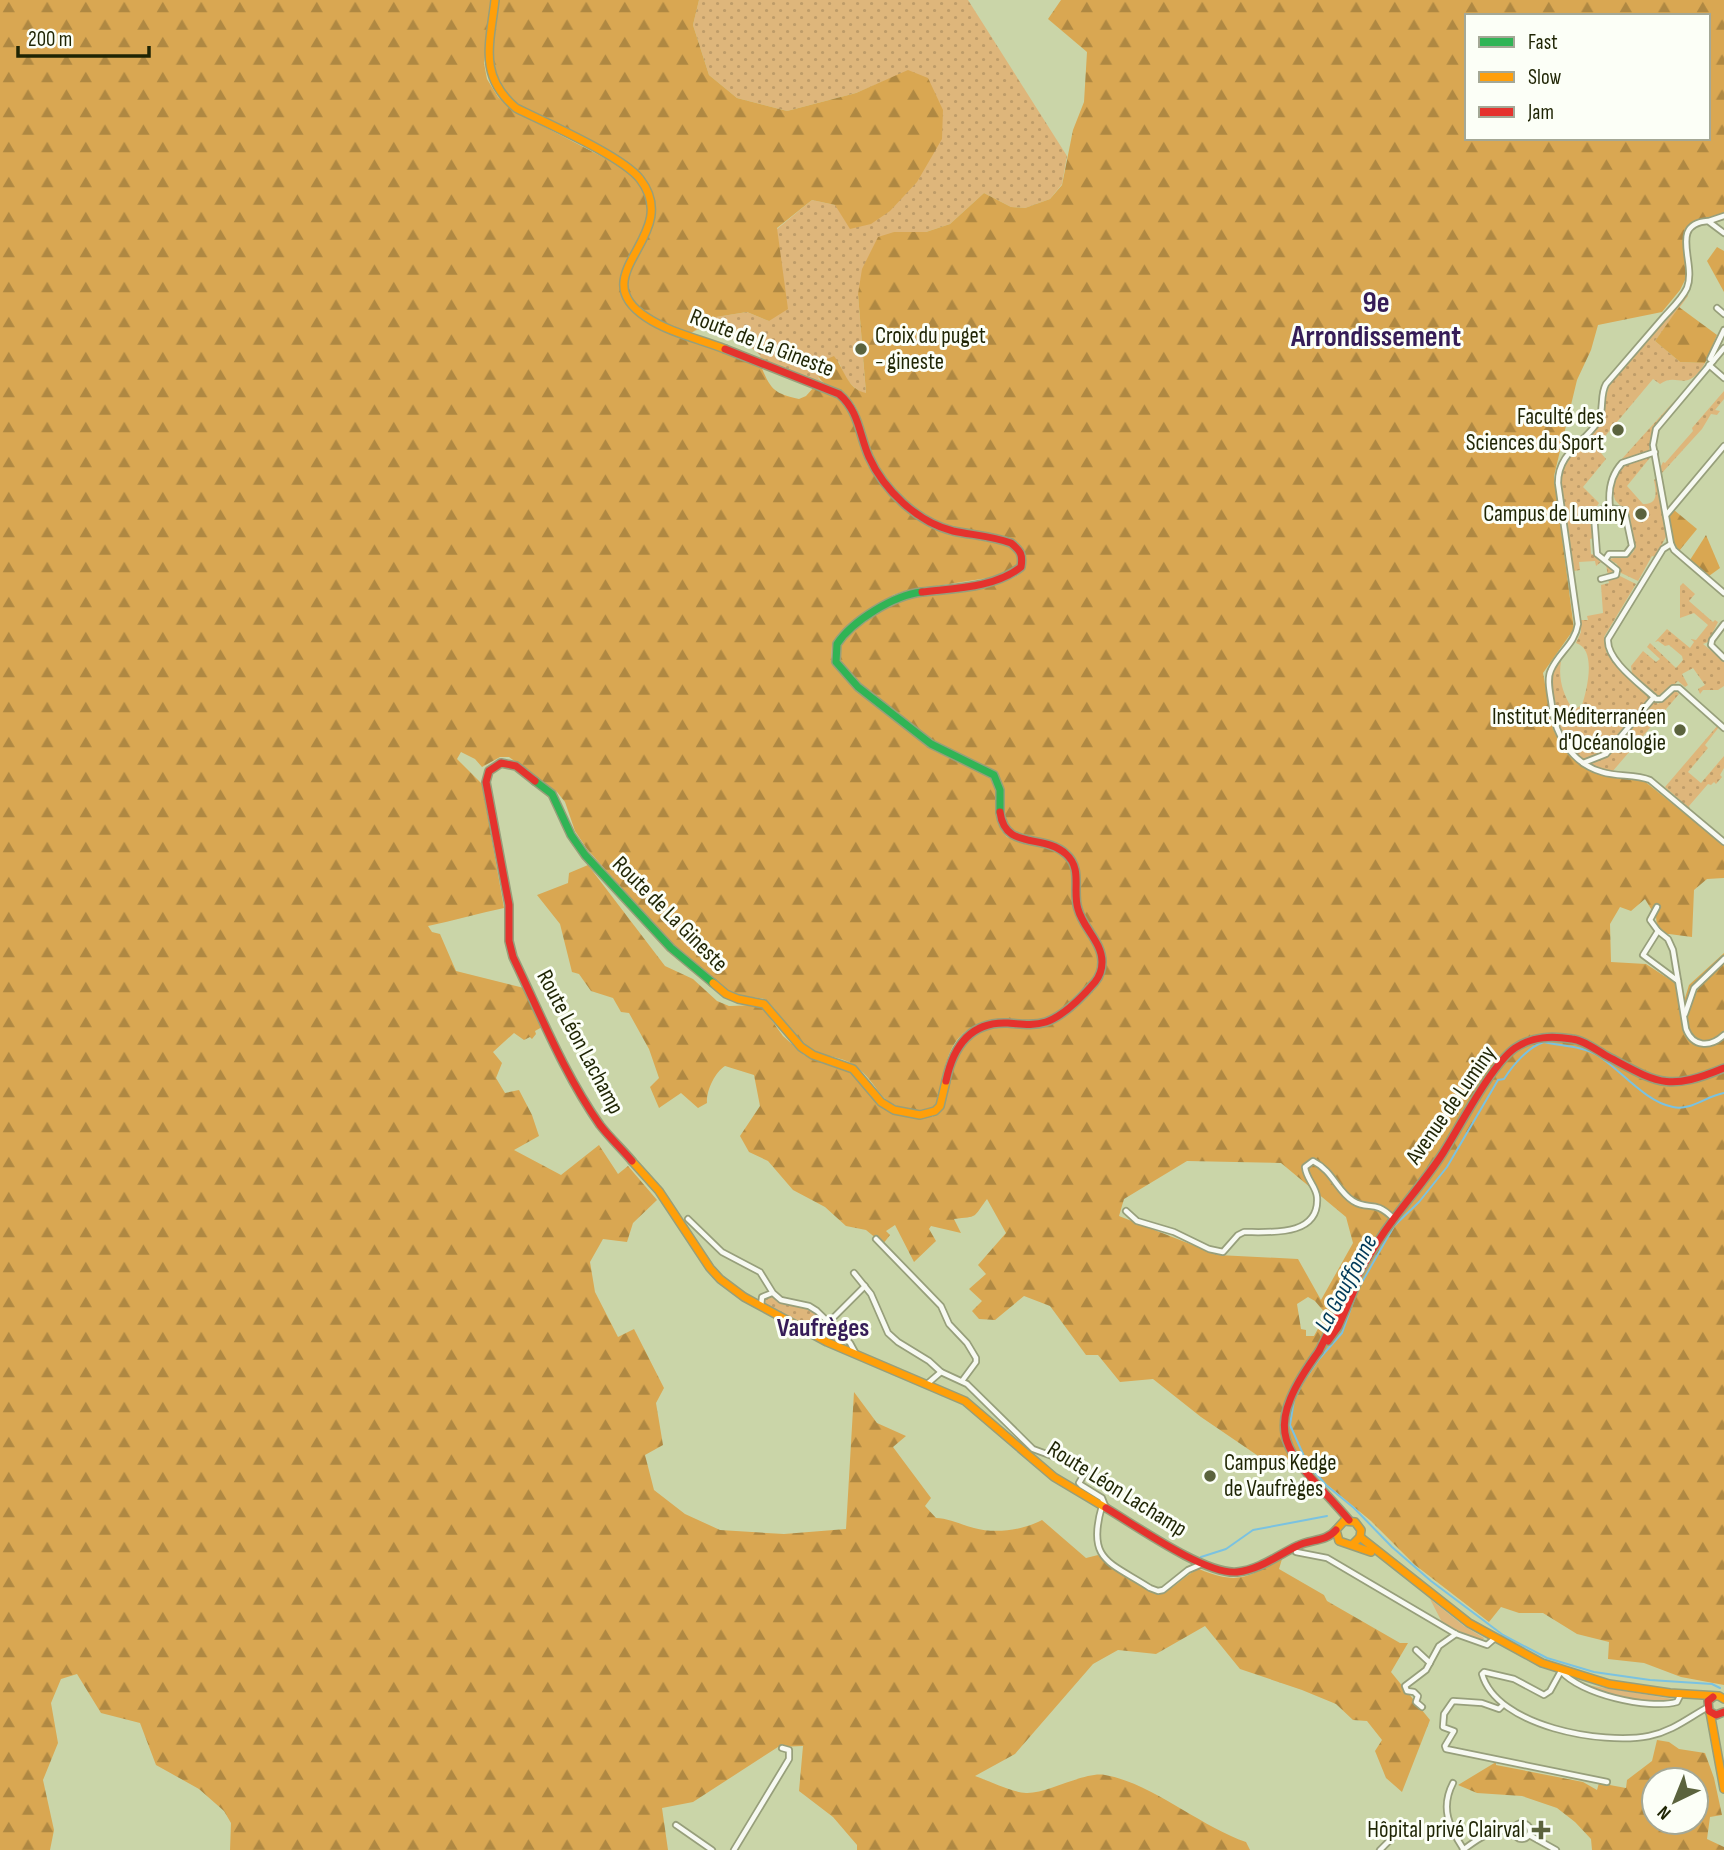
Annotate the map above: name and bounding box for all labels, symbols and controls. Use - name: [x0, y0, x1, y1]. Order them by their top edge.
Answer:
- scale bar: [18, 14, 149, 58]
- legend: [1465, 14, 1710, 140]
- text: 200 m: [28, 27, 72, 52]
- text: Fast: [1528, 30, 1558, 55]
- text: Slow: [1528, 65, 1562, 90]
- text: Jam: [1527, 100, 1554, 125]
- district label: 9e Arrondissement: [1290, 285, 1461, 355]
- street label: Route de La Gineste: [686, 303, 838, 383]
- place label: Croix du puget - gineste: [875, 322, 986, 376]
- marker: Croix du puget - gineste: [853, 341, 869, 357]
- place label: Faculté des Sciences du Sport: [1466, 403, 1604, 457]
- marker: Faculté des Sciences du Sport: [1610, 422, 1626, 438]
- place label: Campus de Luminy: [1483, 500, 1627, 528]
- marker: Campus de Luminy: [1633, 506, 1649, 522]
- place label: Institut Méditerranéen d'Océanologie: [1492, 703, 1666, 757]
- marker: Institut Méditerranéen d'Océanologie: [1672, 722, 1688, 738]
- street label: Route de La Gineste: [606, 850, 734, 978]
- street label: Route Léon Lachamp: [530, 965, 630, 1119]
- street label: Avenue de Luminy: [1399, 1040, 1502, 1170]
- water label: La Gouffonne: [1308, 1230, 1384, 1336]
- district label: Vaufrèges: [777, 1313, 869, 1344]
- street label: Route Léon Lachamp: [1042, 1435, 1192, 1543]
- place label: Campus Kedge de Vaufrèges: [1224, 1449, 1337, 1503]
- marker: Campus Kedge de Vaufrèges: [1202, 1468, 1218, 1484]
- north arrow: [1640, 1766, 1710, 1836]
- text: N: [1653, 1800, 1676, 1824]
- place label: Hôpital privé Clairval: [1367, 1816, 1525, 1844]
- marker: Hôpital privé Clairval: [1531, 1820, 1551, 1840]

